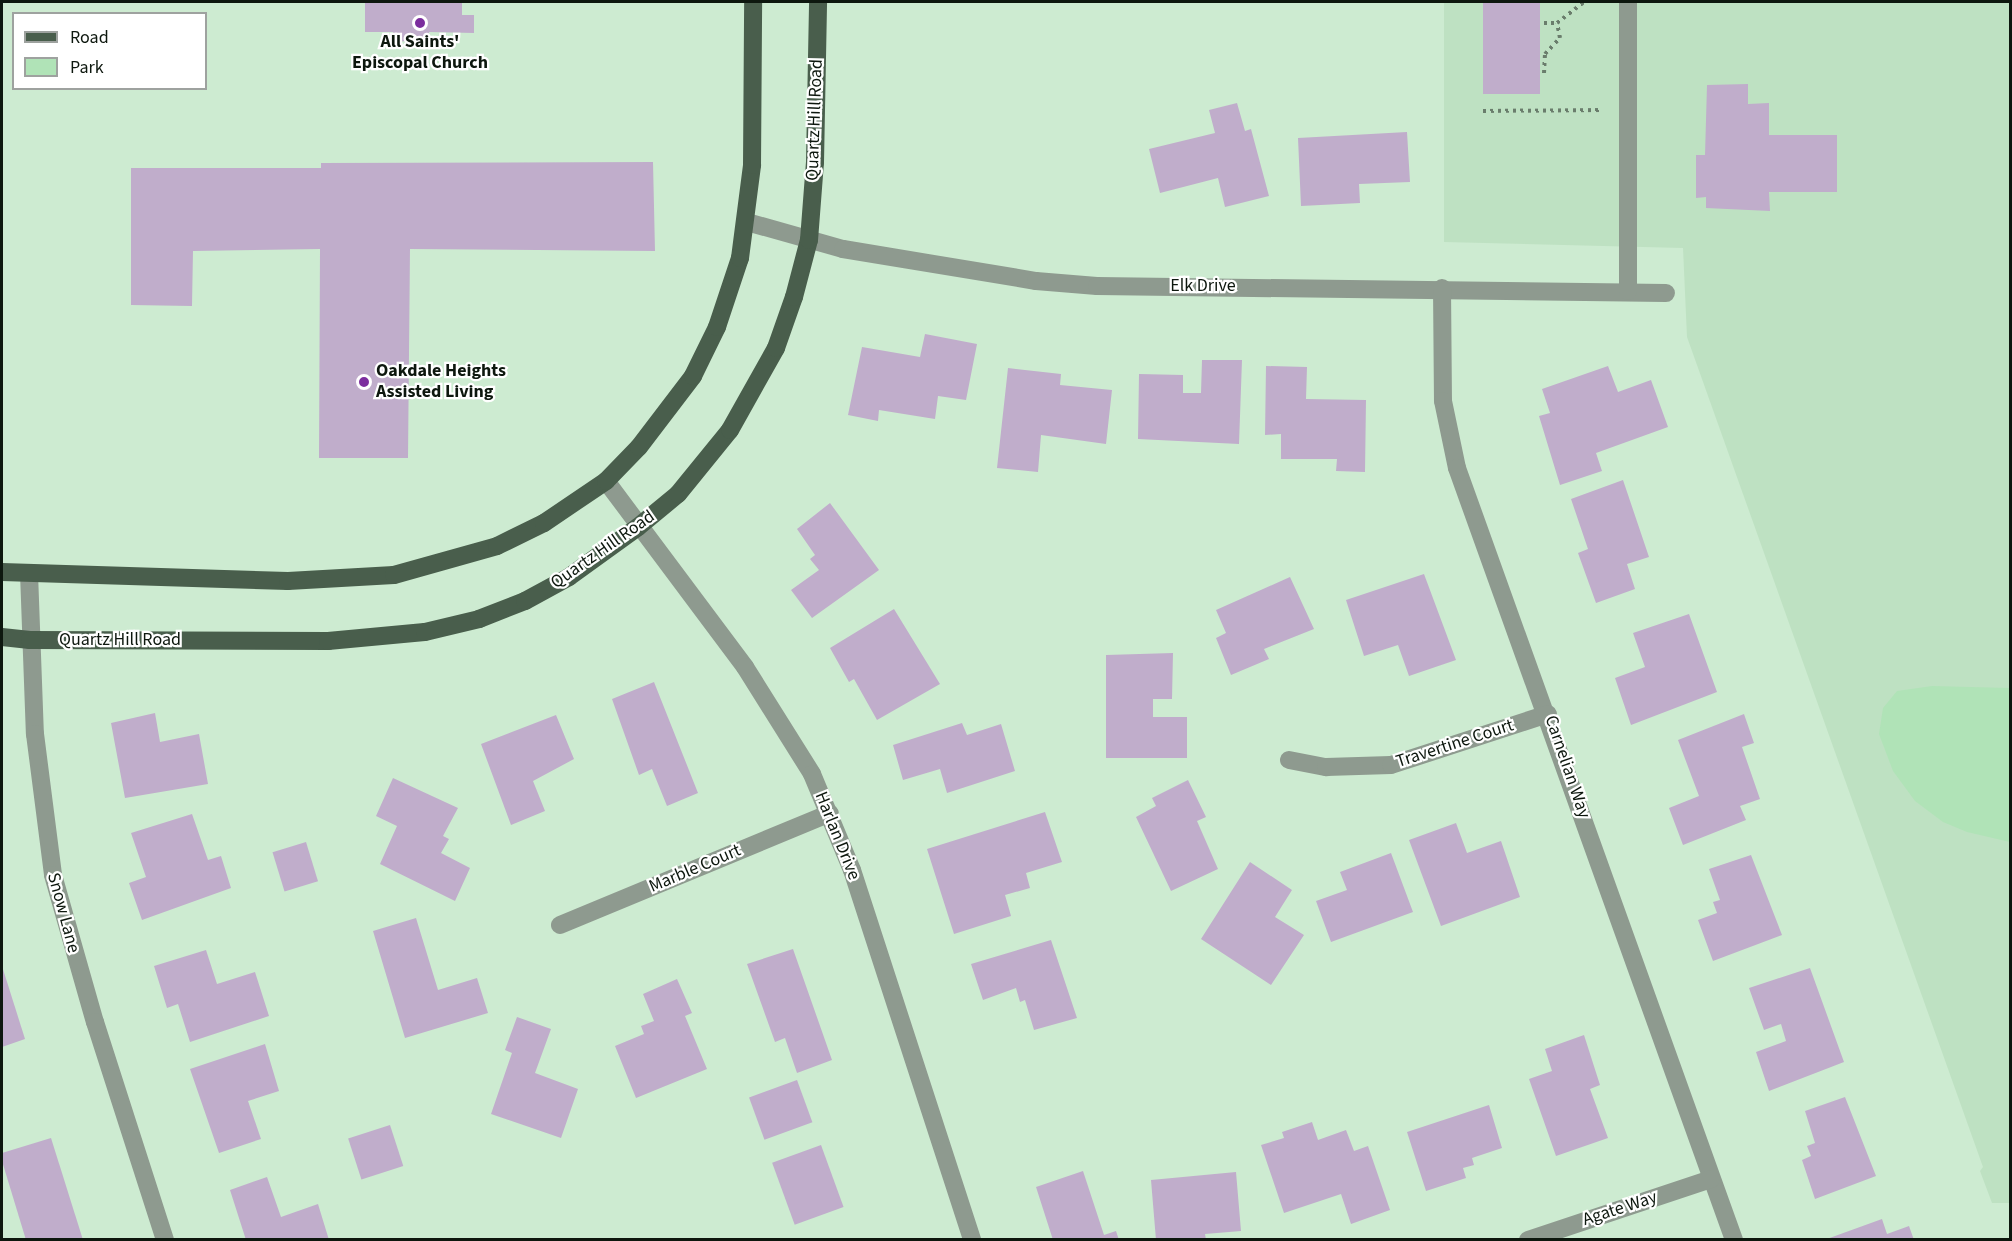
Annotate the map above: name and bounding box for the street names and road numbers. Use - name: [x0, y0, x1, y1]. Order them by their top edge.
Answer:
- street label: Quartz Hill Road: [802, 59, 828, 181]
- street label: Elk Drive: [1170, 275, 1236, 297]
- street label: Quartz Hill Road: [547, 506, 659, 594]
- street label: Quartz Hill Road: [59, 629, 181, 651]
- street label: Carnelian Way: [1539, 713, 1595, 821]
- street label: Travertine Court: [1394, 715, 1516, 773]
- street label: Harlan Drive: [810, 789, 864, 883]
- street label: Marble Court: [646, 840, 744, 898]
- street label: Snow Lane: [42, 870, 84, 956]
- street label: Agate Way: [1580, 1187, 1660, 1231]

